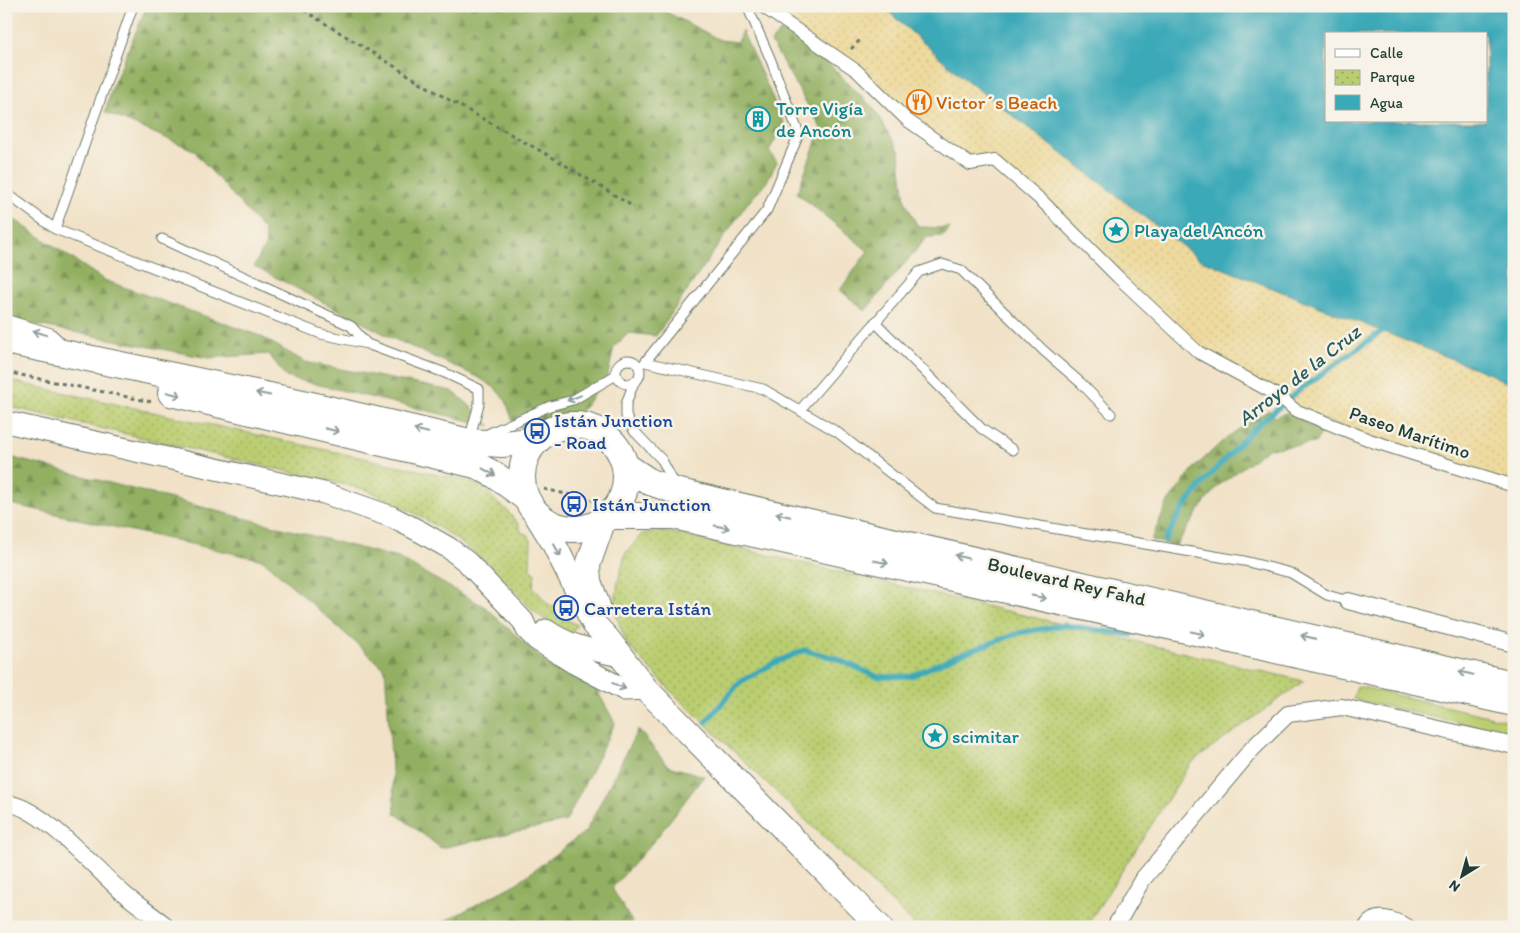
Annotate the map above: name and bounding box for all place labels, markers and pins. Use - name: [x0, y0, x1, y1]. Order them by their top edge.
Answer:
- restaurant icon: Victor´s Beach: [906, 89, 932, 115]
- place label: Victor´s Beach: [936, 91, 1057, 114]
- place label: Torre Vigía de Ancón: [776, 97, 863, 142]
- building icon: Torre Vigía de Ancón: [745, 106, 771, 132]
- place icon: Playa del Ancón: [1103, 217, 1129, 243]
- place label: Playa del Ancón: [1134, 219, 1264, 242]
- place label: Istán Junction - Road: [554, 409, 673, 454]
- bus stop icon: Istán Junction - Road: [524, 418, 550, 444]
- bus stop icon: Istán Junction: [561, 491, 587, 517]
- place label: Istán Junction: [592, 493, 711, 516]
- bus stop icon: Carretera Istán: [553, 595, 579, 621]
- place label: Carretera Istán: [584, 597, 711, 620]
- place icon: scimitar: [922, 723, 948, 749]
- place label: scimitar: [952, 725, 1020, 748]

